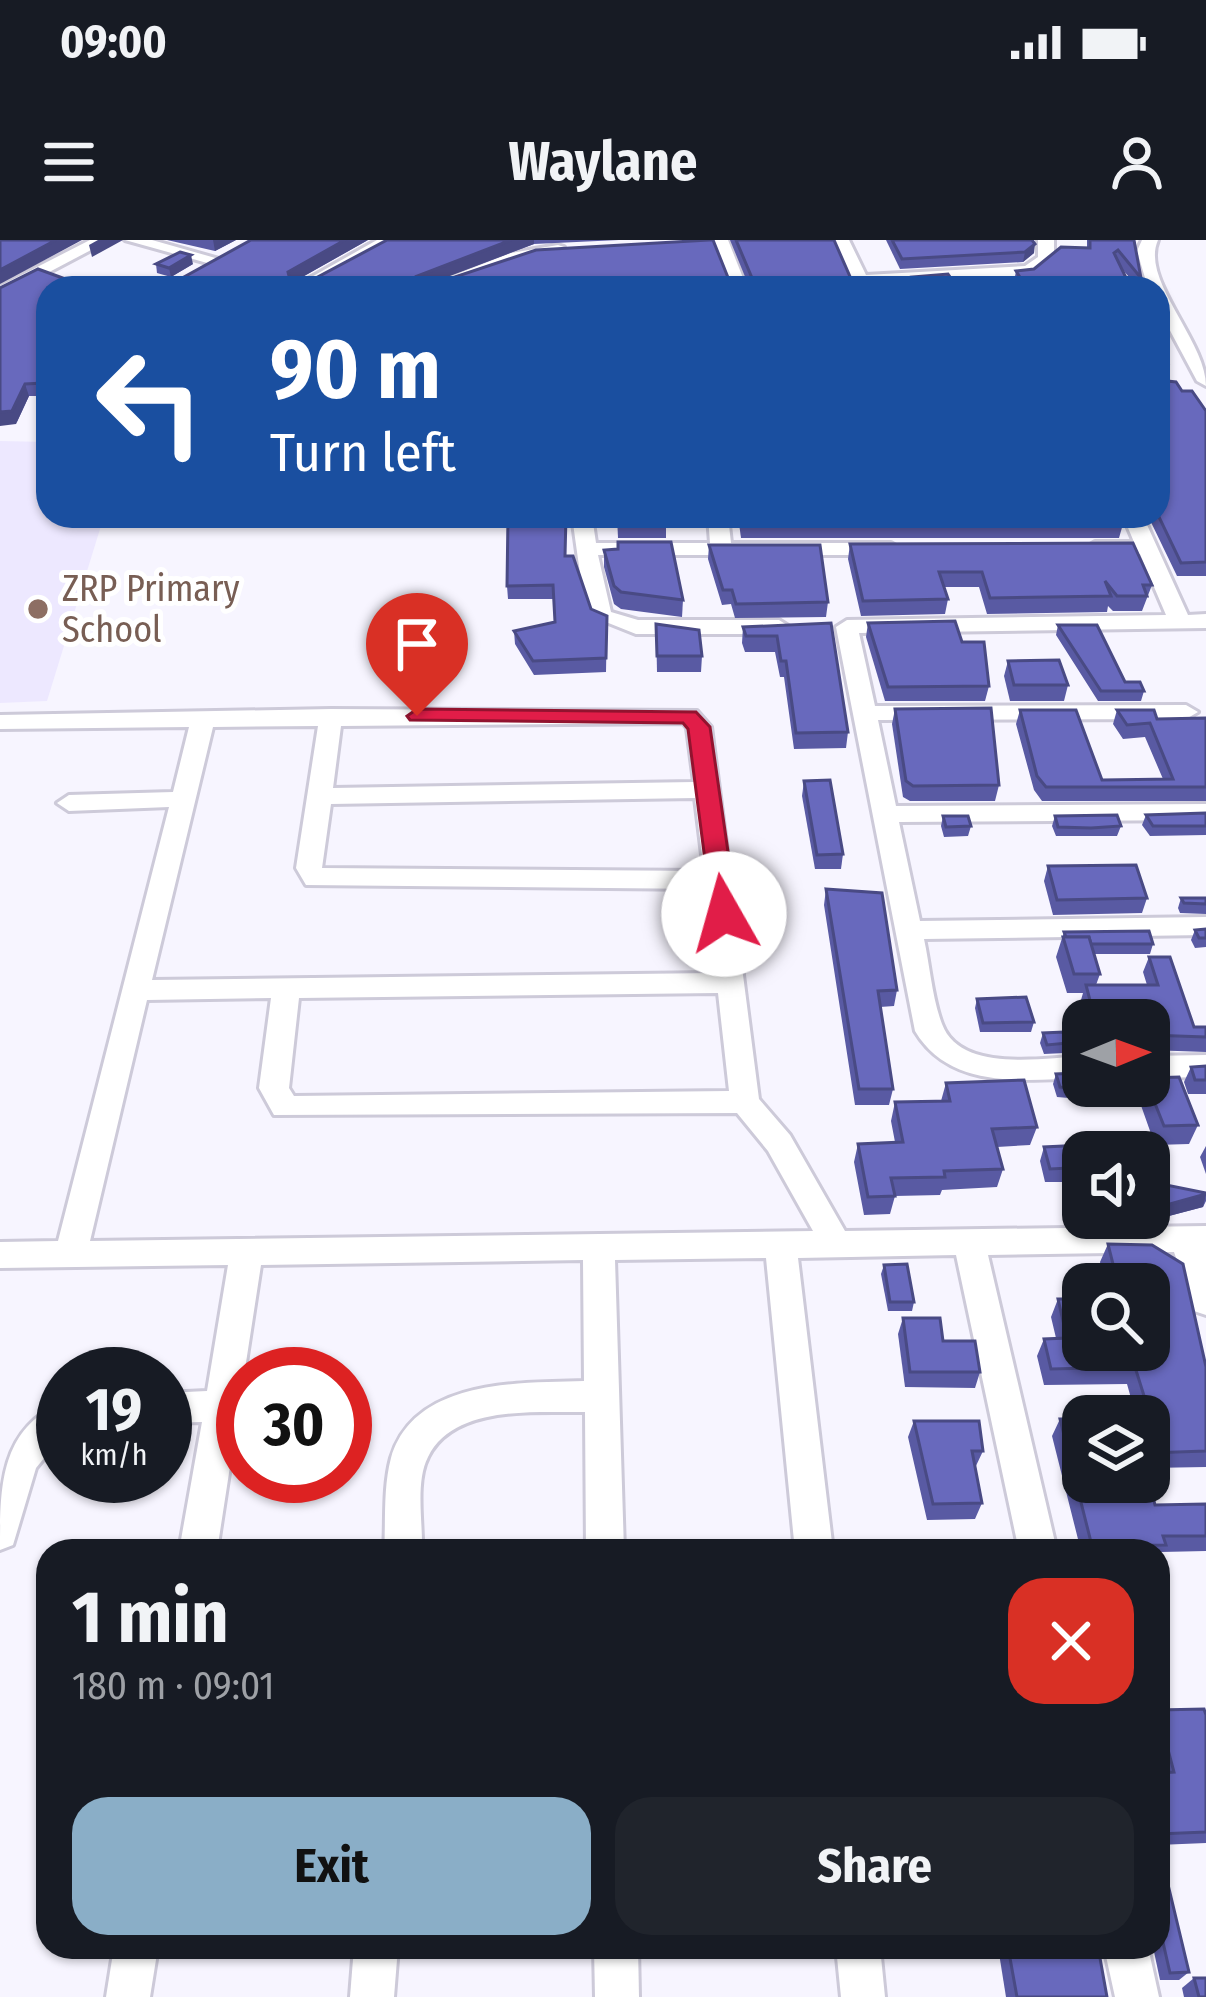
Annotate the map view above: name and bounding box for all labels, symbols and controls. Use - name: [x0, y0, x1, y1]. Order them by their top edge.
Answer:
- text: 09:00: [60, 15, 167, 69]
- icon: menu: [36, 129, 102, 195]
- icon: person: [1104, 129, 1170, 195]
- text: Waylane: [509, 130, 697, 194]
- text: 90 m: [270, 319, 441, 420]
- icon: left: [72, 324, 228, 480]
- text: Turn left: [270, 421, 456, 485]
- place label: ZRP Primary School: [62, 567, 240, 652]
- pin: [366, 593, 468, 716]
- marker: ZRP Primary School: [25, 596, 51, 622]
- icon: arrive: [384, 611, 450, 677]
- position arrow: [661, 851, 787, 977]
- north arrow: [1062, 999, 1170, 1107]
- map controls: [1062, 999, 1170, 1503]
- button: sound: [1062, 1131, 1170, 1239]
- button: search: [1062, 1263, 1170, 1371]
- speed limit sign: 30: [216, 1347, 372, 1503]
- text: 19: [86, 1374, 142, 1446]
- button: layers: [1062, 1395, 1170, 1503]
- text: km/h: [81, 1437, 147, 1473]
- text: 1 min: [72, 1575, 229, 1661]
- button: close: [1008, 1578, 1134, 1704]
- text: 180 m · 09:01: [72, 1663, 275, 1709]
- button: Exit: [72, 1797, 591, 1935]
- button: Share: [615, 1797, 1134, 1935]

